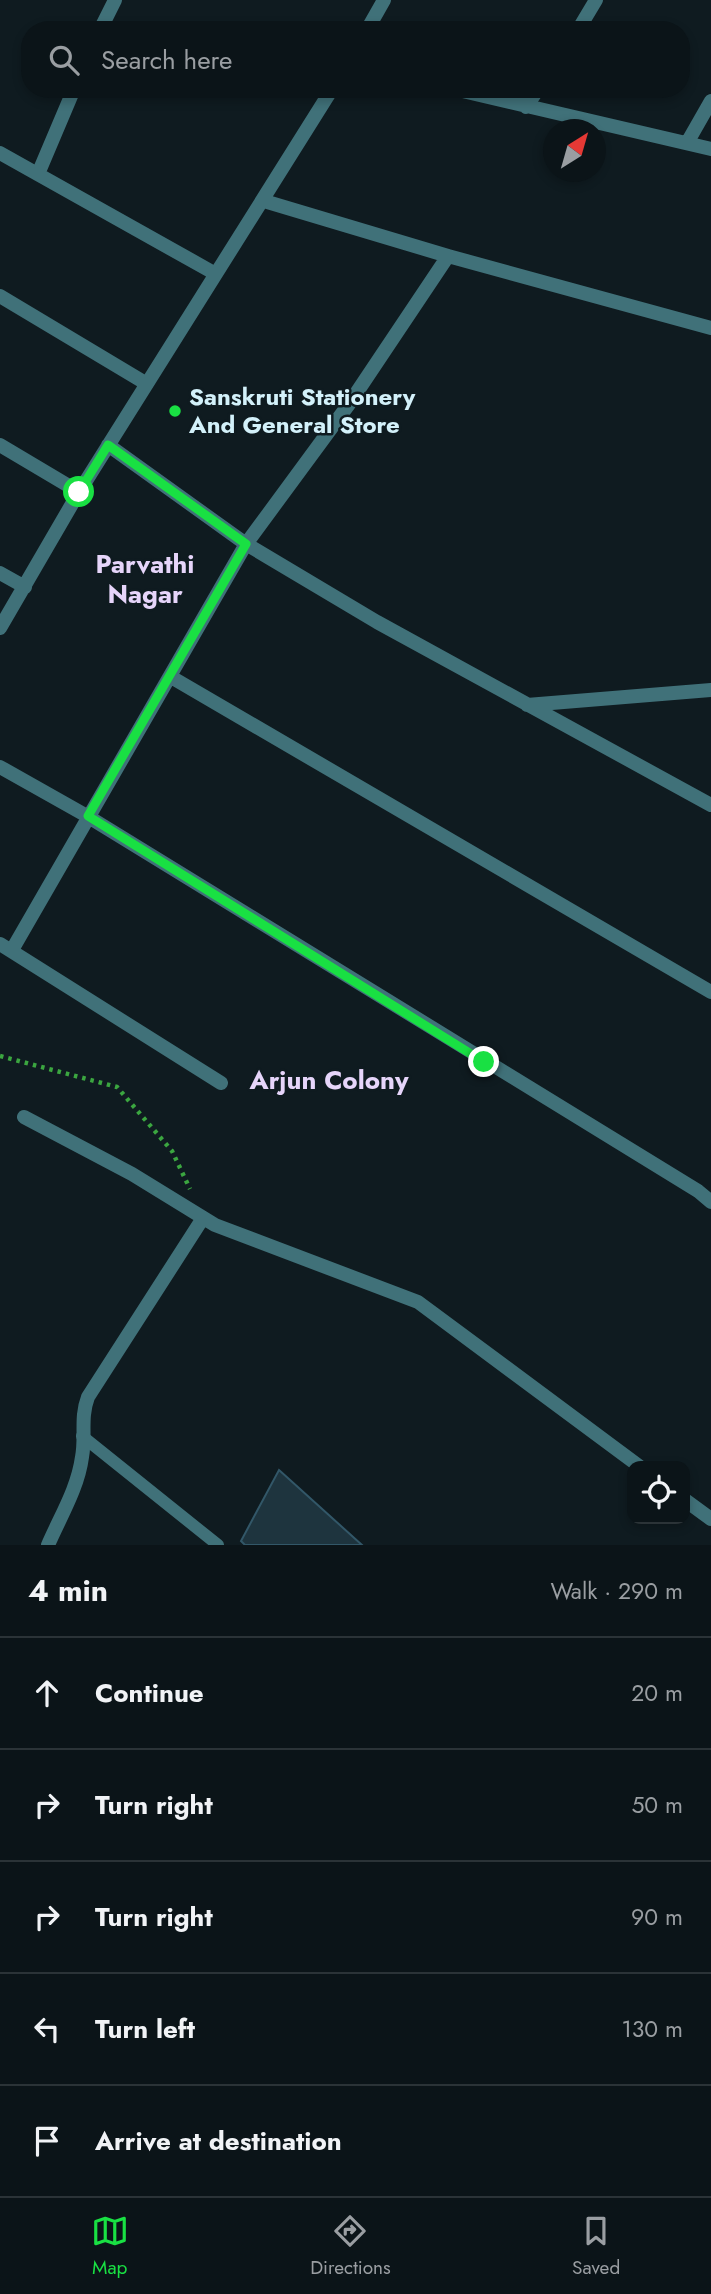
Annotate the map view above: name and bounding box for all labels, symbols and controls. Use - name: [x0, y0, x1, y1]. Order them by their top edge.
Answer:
- search box: [21, 21, 690, 98]
- icon: search: [45, 41, 83, 79]
- text: Search here: [101, 41, 233, 79]
- north arrow: [543, 119, 606, 182]
- place label: Sanskruti Stationery And General Store: [188, 379, 416, 442]
- marker: Sanskruti Stationery And General Store: [167, 403, 183, 419]
- route start: [63, 476, 94, 507]
- district label: Parvathi Nagar: [96, 545, 194, 613]
- route end: [468, 1046, 499, 1077]
- district label: Arjun Colony: [249, 1061, 409, 1099]
- map controls: [627, 1461, 690, 1524]
- button: locate: [627, 1461, 690, 1524]
- text: 4 min: [28, 1569, 108, 1612]
- text: Walk · 290 m: [550, 1574, 683, 1608]
- icon: ahead: [28, 1674, 66, 1712]
- text: Continue: [95, 1674, 204, 1712]
- text: 20 m: [631, 1676, 683, 1710]
- icon: right: [28, 1786, 66, 1824]
- text: Turn right: [95, 1786, 213, 1824]
- text: 50 m: [631, 1788, 683, 1822]
- icon: right: [28, 1898, 66, 1936]
- text: Turn right: [95, 1898, 213, 1936]
- text: 90 m: [631, 1900, 683, 1934]
- icon: left: [28, 2010, 66, 2048]
- text: Turn left: [95, 2010, 195, 2048]
- text: 130 m: [621, 2012, 683, 2046]
- icon: arrive: [28, 2122, 66, 2160]
- text: Arrive at destination: [95, 2122, 342, 2160]
- tab: Map: [91, 2212, 129, 2281]
- tab: Directions: [310, 2212, 391, 2281]
- tab: Saved: [572, 2212, 620, 2281]

